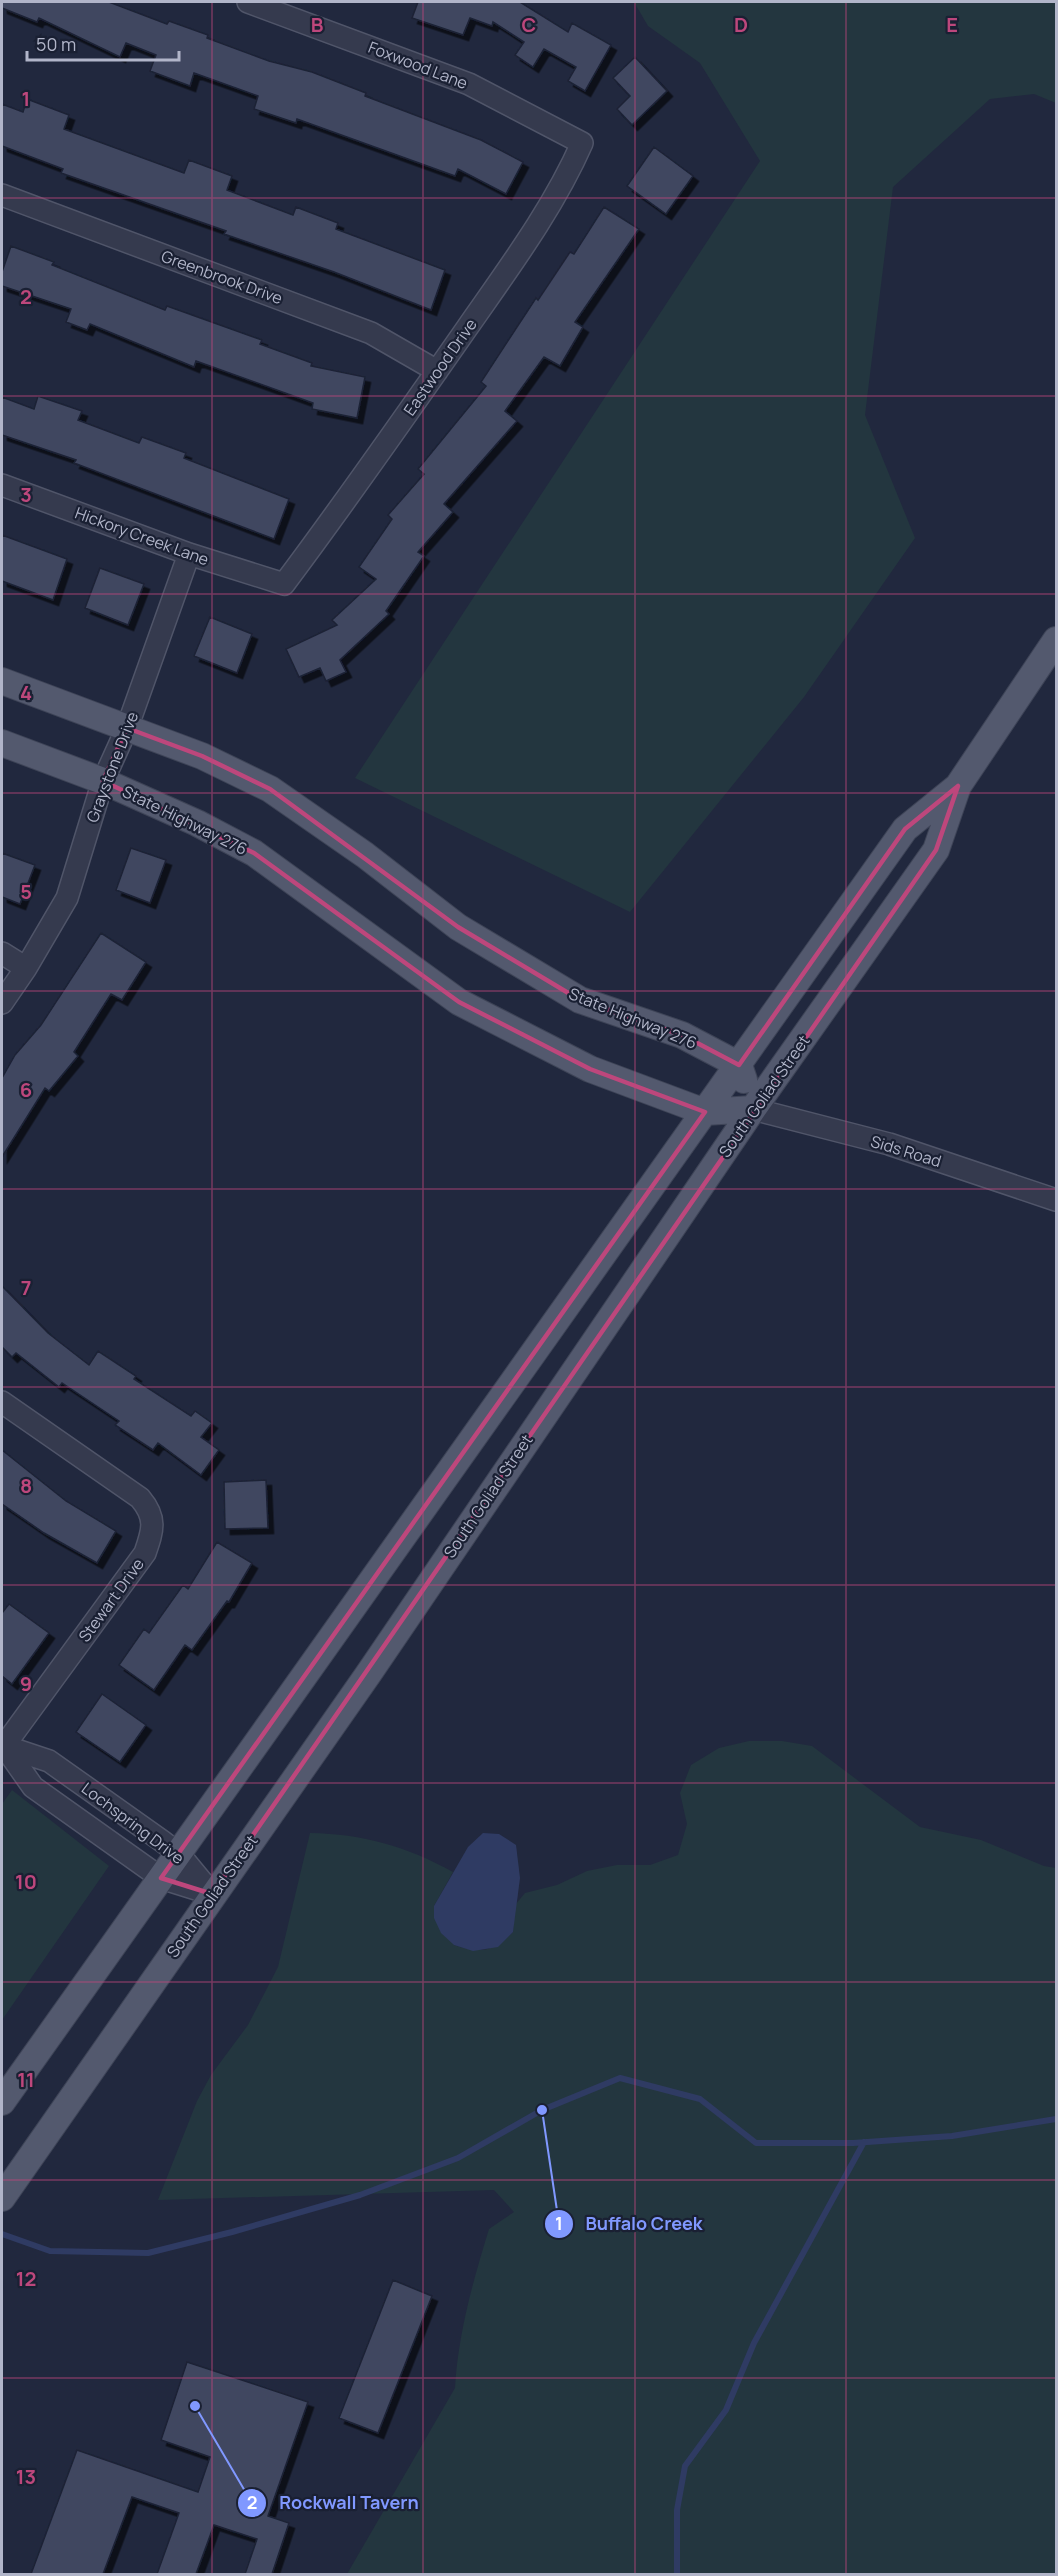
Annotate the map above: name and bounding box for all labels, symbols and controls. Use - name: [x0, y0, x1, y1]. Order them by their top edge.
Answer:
- text: B: [311, 11, 324, 38]
- text: C: [522, 11, 536, 38]
- text: D: [734, 11, 748, 38]
- text: E: [946, 11, 958, 38]
- scale bar: [27, 24, 178, 62]
- text: 50 m: [36, 32, 76, 56]
- street label: Foxwood Lane: [365, 36, 471, 94]
- text: 1: [22, 85, 30, 112]
- street label: Greenbrook Drive: [158, 245, 286, 309]
- text: 2: [20, 283, 32, 310]
- street label: Eastwood Drive: [398, 314, 482, 420]
- text: 3: [20, 481, 32, 508]
- street label: Hickory Creek Lane: [72, 502, 212, 570]
- text: 4: [20, 679, 32, 706]
- street label: Graystone Drive: [81, 708, 143, 826]
- street label: State Highway 276: [119, 780, 251, 860]
- text: 5: [20, 878, 32, 905]
- street label: State Highway 276: [566, 982, 700, 1054]
- street label: South Goliad Street: [713, 1030, 815, 1162]
- text: 6: [20, 1076, 32, 1103]
- street label: Sids Road: [868, 1130, 944, 1172]
- text: 7: [21, 1274, 31, 1301]
- street label: South Goliad Street: [438, 1430, 538, 1562]
- text: 8: [20, 1472, 32, 1499]
- street label: Stewart Drive: [73, 1554, 149, 1646]
- text: 9: [20, 1670, 32, 1697]
- street label: Lochspring Drive: [77, 1777, 189, 1869]
- street label: South Goliad Street: [161, 1830, 263, 1962]
- text: 10: [15, 1868, 37, 1895]
- text: 11: [17, 2066, 35, 2093]
- callout: Buffalo Creek: [544, 2206, 715, 2242]
- text: 1: [555, 2211, 563, 2235]
- text: Buffalo Creek: [585, 2211, 704, 2235]
- text: 12: [16, 2265, 36, 2292]
- text: 13: [16, 2463, 36, 2490]
- callout: Rockwall Tavern: [237, 2485, 431, 2521]
- text: 2: [247, 2490, 257, 2514]
- text: Rockwall Tavern: [279, 2490, 419, 2514]

